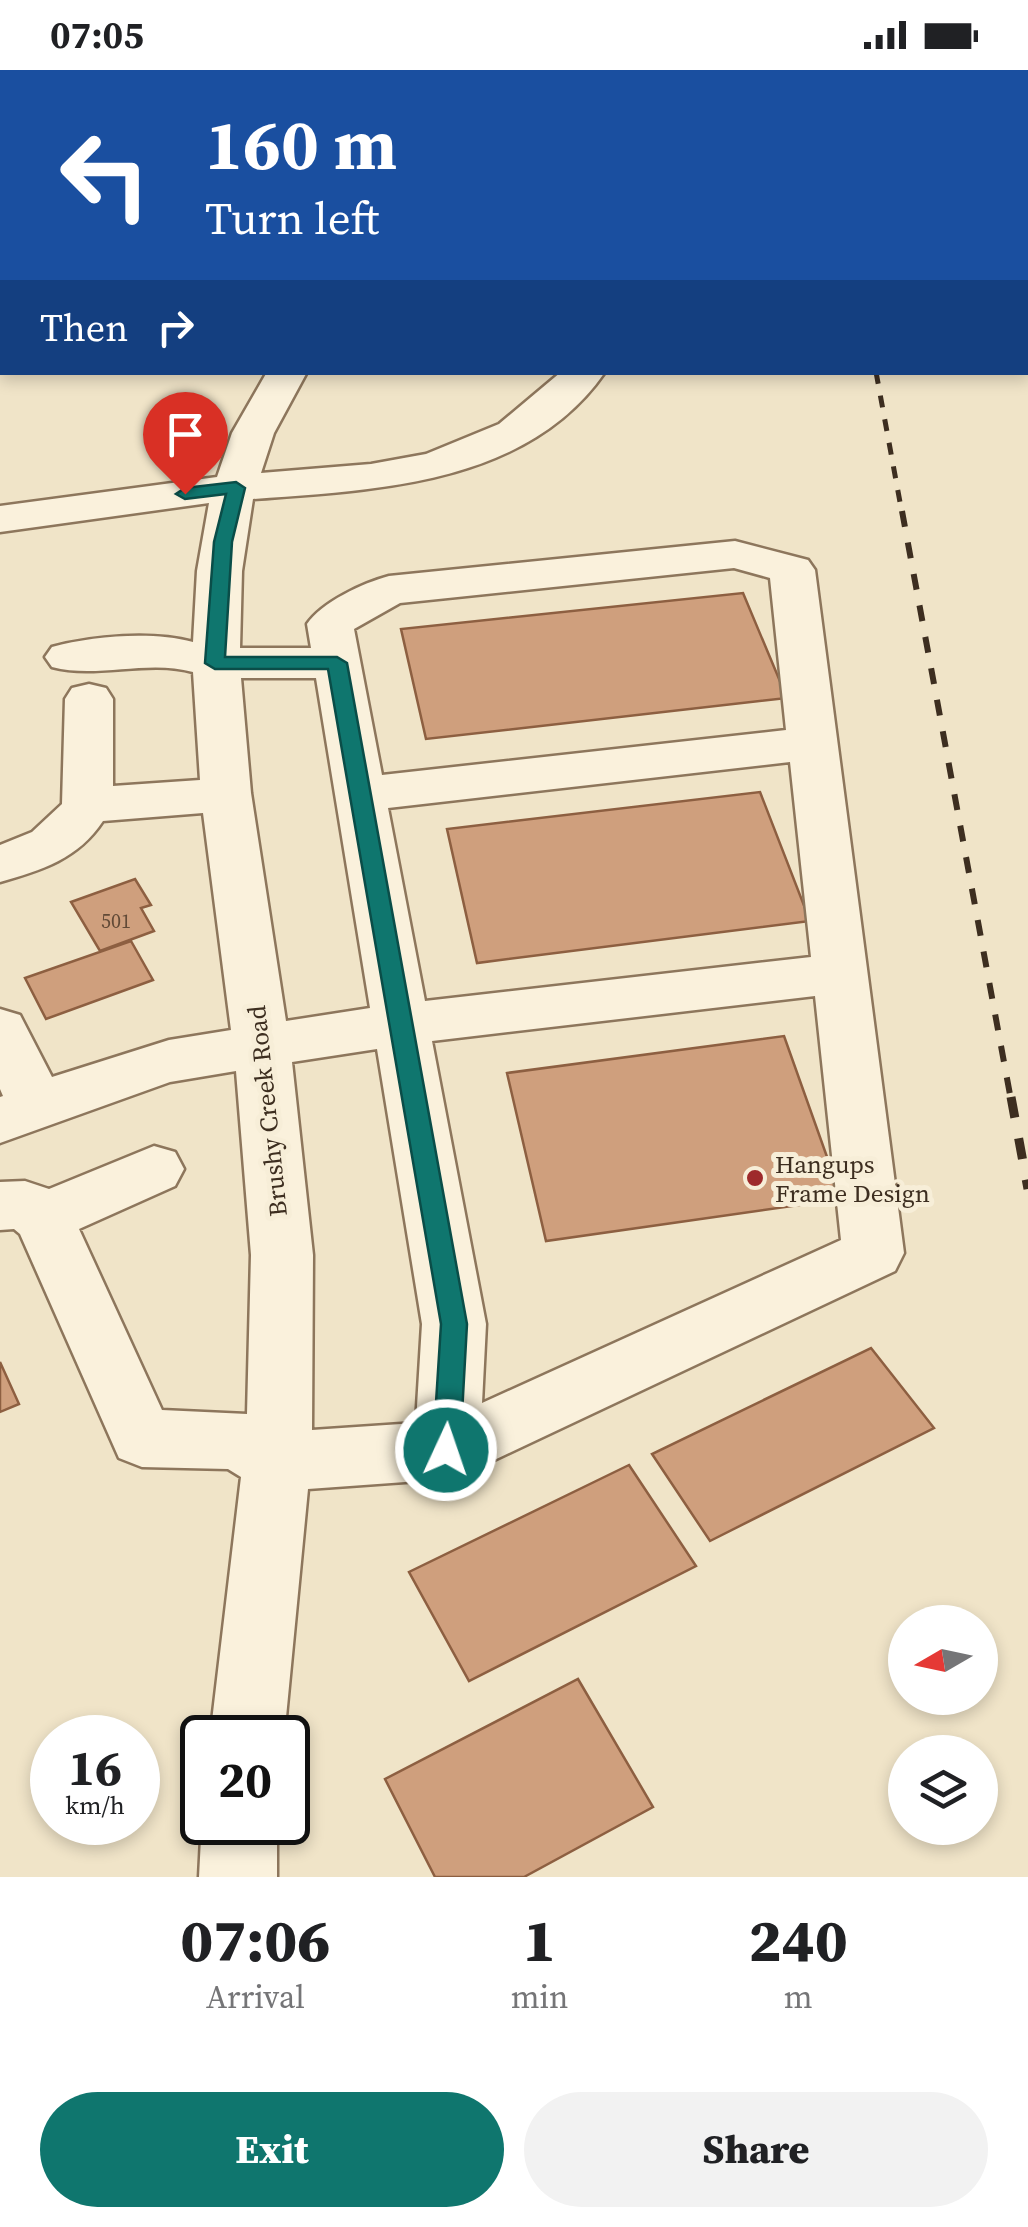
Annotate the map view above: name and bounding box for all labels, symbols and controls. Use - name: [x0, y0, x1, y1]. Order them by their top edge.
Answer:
- text: 07:05: [50, 9, 144, 61]
- text: 160 m: [205, 96, 397, 192]
- icon: left: [40, 110, 170, 240]
- text: Turn left: [205, 187, 379, 249]
- icon: right: [148, 300, 203, 355]
- text: Then: [40, 302, 128, 354]
- pin: [143, 392, 228, 495]
- icon: arrive: [158, 407, 213, 462]
- house number: 501: [101, 907, 131, 935]
- street label: Brushy Creek Road: [239, 1004, 295, 1218]
- place label: Hangups Frame Design: [775, 1147, 930, 1210]
- marker: Hangups Frame Design: [744, 1167, 766, 1189]
- position arrow: [394, 1398, 498, 1502]
- north arrow: [888, 1605, 998, 1715]
- map controls: [888, 1605, 998, 1845]
- speed limit sign: 20: [180, 1715, 310, 1845]
- text: 16: [68, 1733, 122, 1802]
- button: layers: [888, 1735, 998, 1845]
- text: km/h: [65, 1788, 125, 1822]
- text: 07:06: [180, 1899, 330, 1981]
- text: 1: [523, 1899, 556, 1981]
- text: 240: [749, 1899, 848, 1981]
- text: Arrival: [206, 1975, 305, 2019]
- text: min: [511, 1975, 568, 2019]
- text: m: [784, 1975, 813, 2019]
- button: Exit: [40, 2092, 504, 2207]
- button: Share: [524, 2092, 988, 2207]

